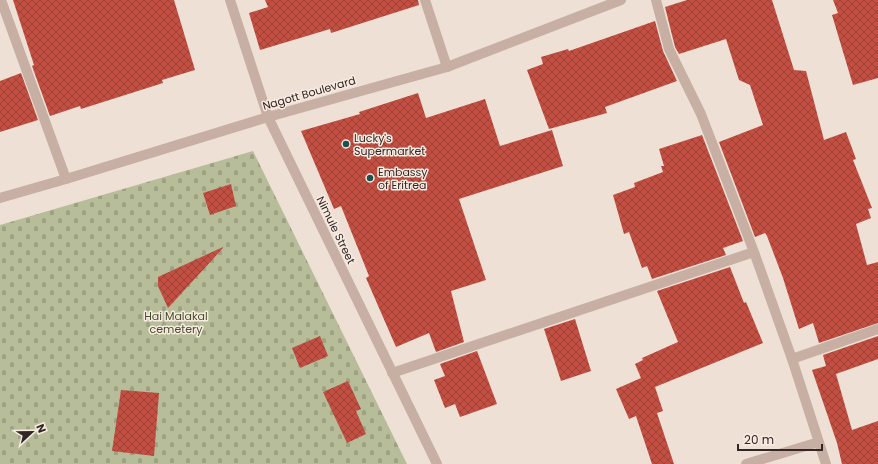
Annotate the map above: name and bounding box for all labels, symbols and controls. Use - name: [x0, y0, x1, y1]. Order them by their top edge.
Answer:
- street label: Nagott Boulevard: [261, 72, 357, 114]
- place label: Lucky's Supermarket: [354, 130, 425, 159]
- marker: Lucky's Supermarket: [341, 139, 351, 149]
- place label: Embassy of Eritrea: [378, 164, 428, 193]
- marker: Embassy of Eritrea: [365, 173, 375, 183]
- street label: Nimule Street: [313, 193, 359, 267]
- park label: Hai Malakal cemetery: [144, 308, 208, 337]
- north arrow: [12, 412, 52, 452]
- text: N: [32, 421, 50, 435]
- scale bar: [738, 426, 822, 452]
- text: 20 m: [744, 431, 774, 448]

